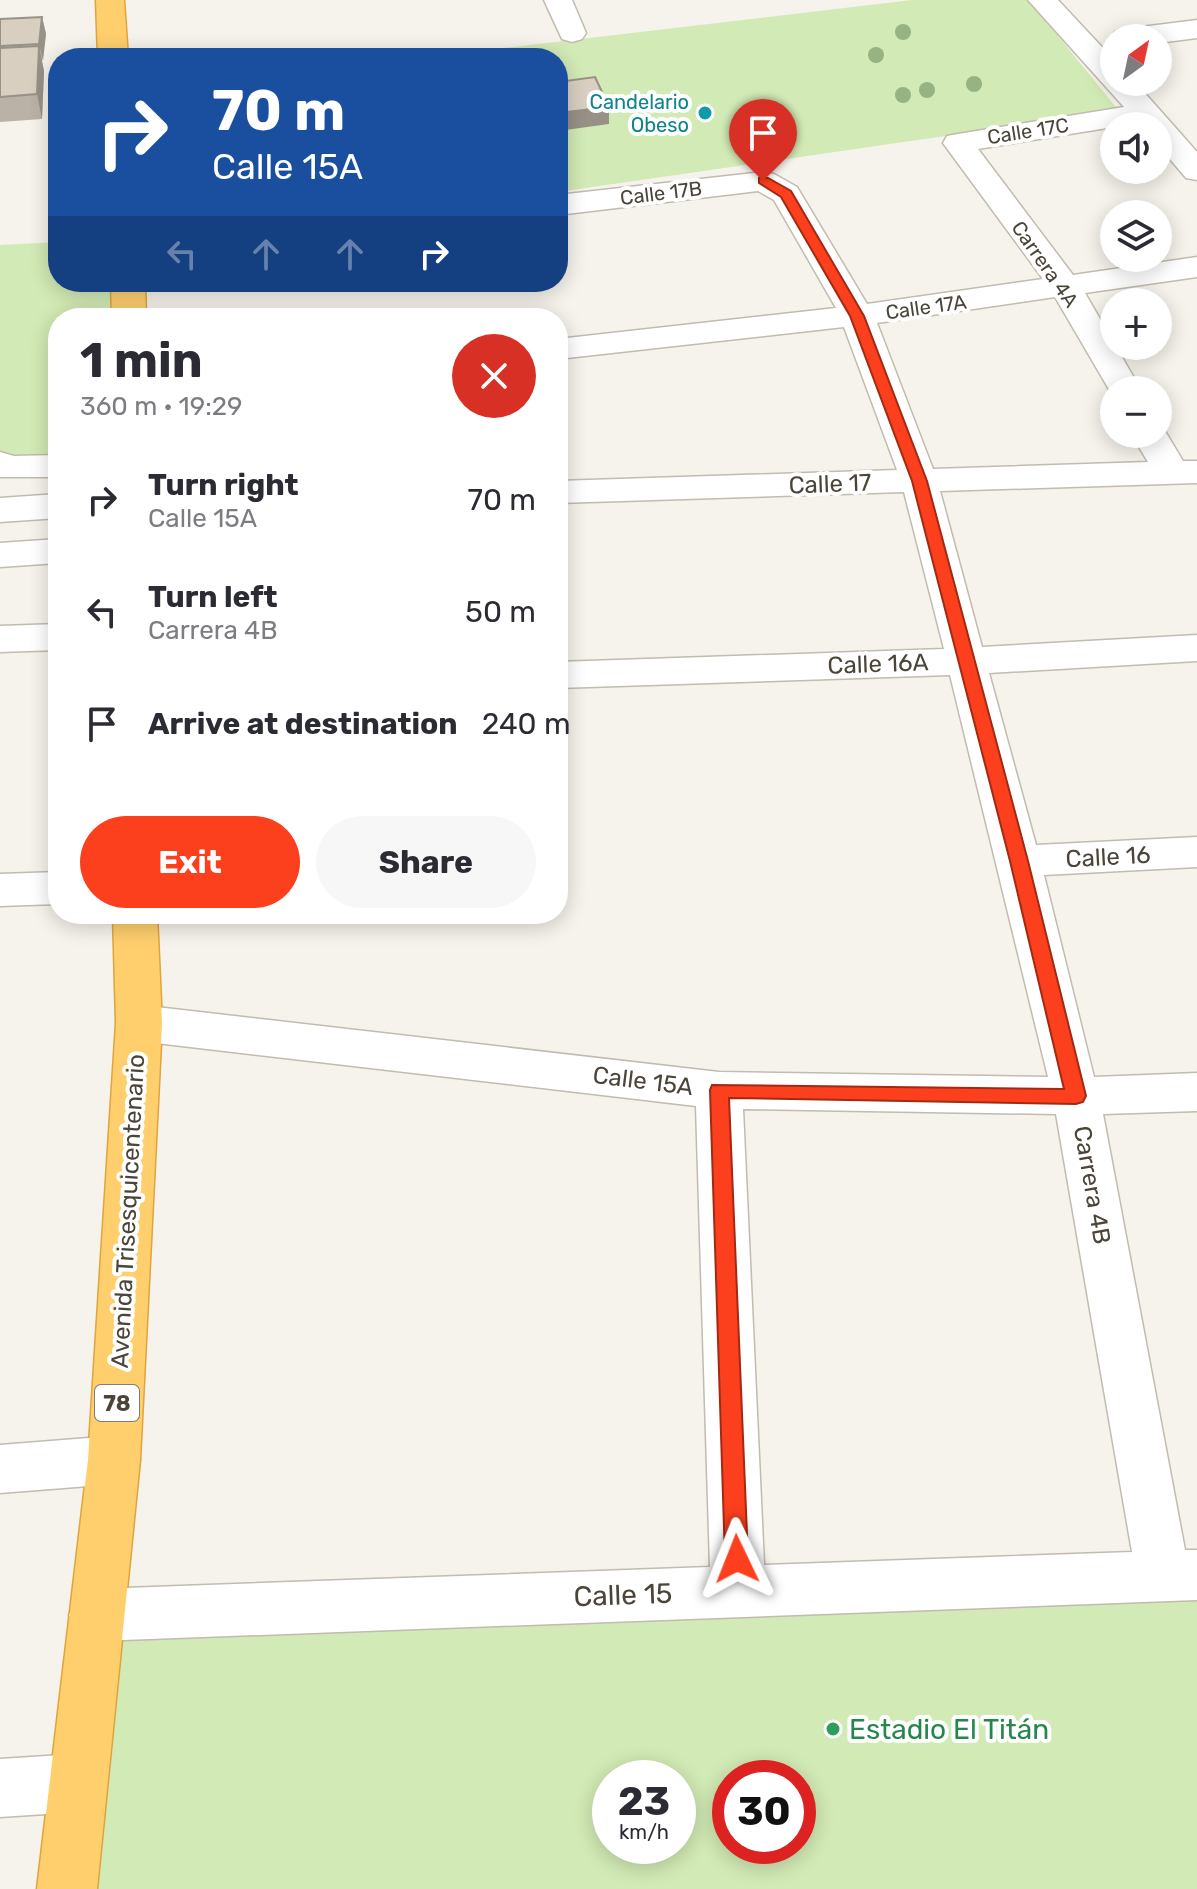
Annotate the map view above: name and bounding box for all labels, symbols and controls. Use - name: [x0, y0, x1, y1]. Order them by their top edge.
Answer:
- north arrow: [1100, 24, 1172, 96]
- map controls: [1100, 24, 1172, 448]
- text: 70 m: [212, 78, 345, 144]
- icon: right: [80, 80, 184, 184]
- place label: Candelario Obeso: [590, 90, 689, 137]
- pin: [729, 99, 797, 181]
- marker: Candelario Obeso: [696, 104, 714, 122]
- icon: arrive: [741, 111, 785, 155]
- button: sound: [1100, 112, 1172, 184]
- street label: Calle 17C: [985, 113, 1071, 149]
- text: Calle 15A: [212, 145, 363, 188]
- street label: Calle 17B: [619, 176, 703, 210]
- button: layers: [1100, 200, 1172, 272]
- street label: Carrera 4A: [1007, 216, 1083, 312]
- icon: left: [160, 232, 204, 276]
- icon: ahead: [244, 232, 288, 276]
- icon: ahead: [328, 232, 372, 276]
- icon: right: [412, 232, 456, 276]
- button: +: [1100, 288, 1172, 360]
- street label: Calle 17A: [884, 289, 968, 325]
- text: 1 min: [80, 332, 203, 389]
- button: close: [452, 334, 536, 418]
- button: −: [1100, 376, 1172, 448]
- text: 360 m · 19:29: [80, 391, 243, 422]
- text: Turn right: [148, 467, 299, 503]
- street label: Calle 17: [788, 469, 872, 499]
- icon: right: [80, 478, 124, 522]
- text: 70 m: [468, 482, 536, 518]
- text: Calle 15A: [148, 503, 257, 534]
- text: Turn left: [148, 579, 278, 615]
- icon: left: [80, 590, 124, 634]
- text: 50 m: [465, 594, 536, 630]
- text: Carrera 4B: [148, 615, 278, 646]
- street label: Calle 16A: [827, 648, 929, 680]
- icon: arrive: [80, 702, 124, 746]
- text: Arrive at destination: [148, 706, 458, 742]
- text: 240 m: [482, 706, 571, 742]
- button: Exit: [80, 816, 300, 908]
- button: Share: [316, 816, 536, 908]
- street label: Calle 16: [1065, 841, 1151, 873]
- street label: Avenida Trisesquicentenario: [106, 1053, 150, 1369]
- street label: Calle 15A: [591, 1061, 695, 1101]
- street label: Carrera 4B: [1068, 1124, 1116, 1246]
- road number: 78: [95, 1385, 139, 1421]
- position arrow: [695, 1517, 779, 1601]
- street label: Calle 15: [573, 1577, 673, 1613]
- place label: Estadio El Titán: [849, 1713, 1049, 1746]
- marker: Estadio El Titán: [824, 1720, 842, 1738]
- speed limit sign: 30: [712, 1760, 816, 1864]
- text: 23: [618, 1778, 670, 1825]
- text: km/h: [619, 1820, 669, 1844]

